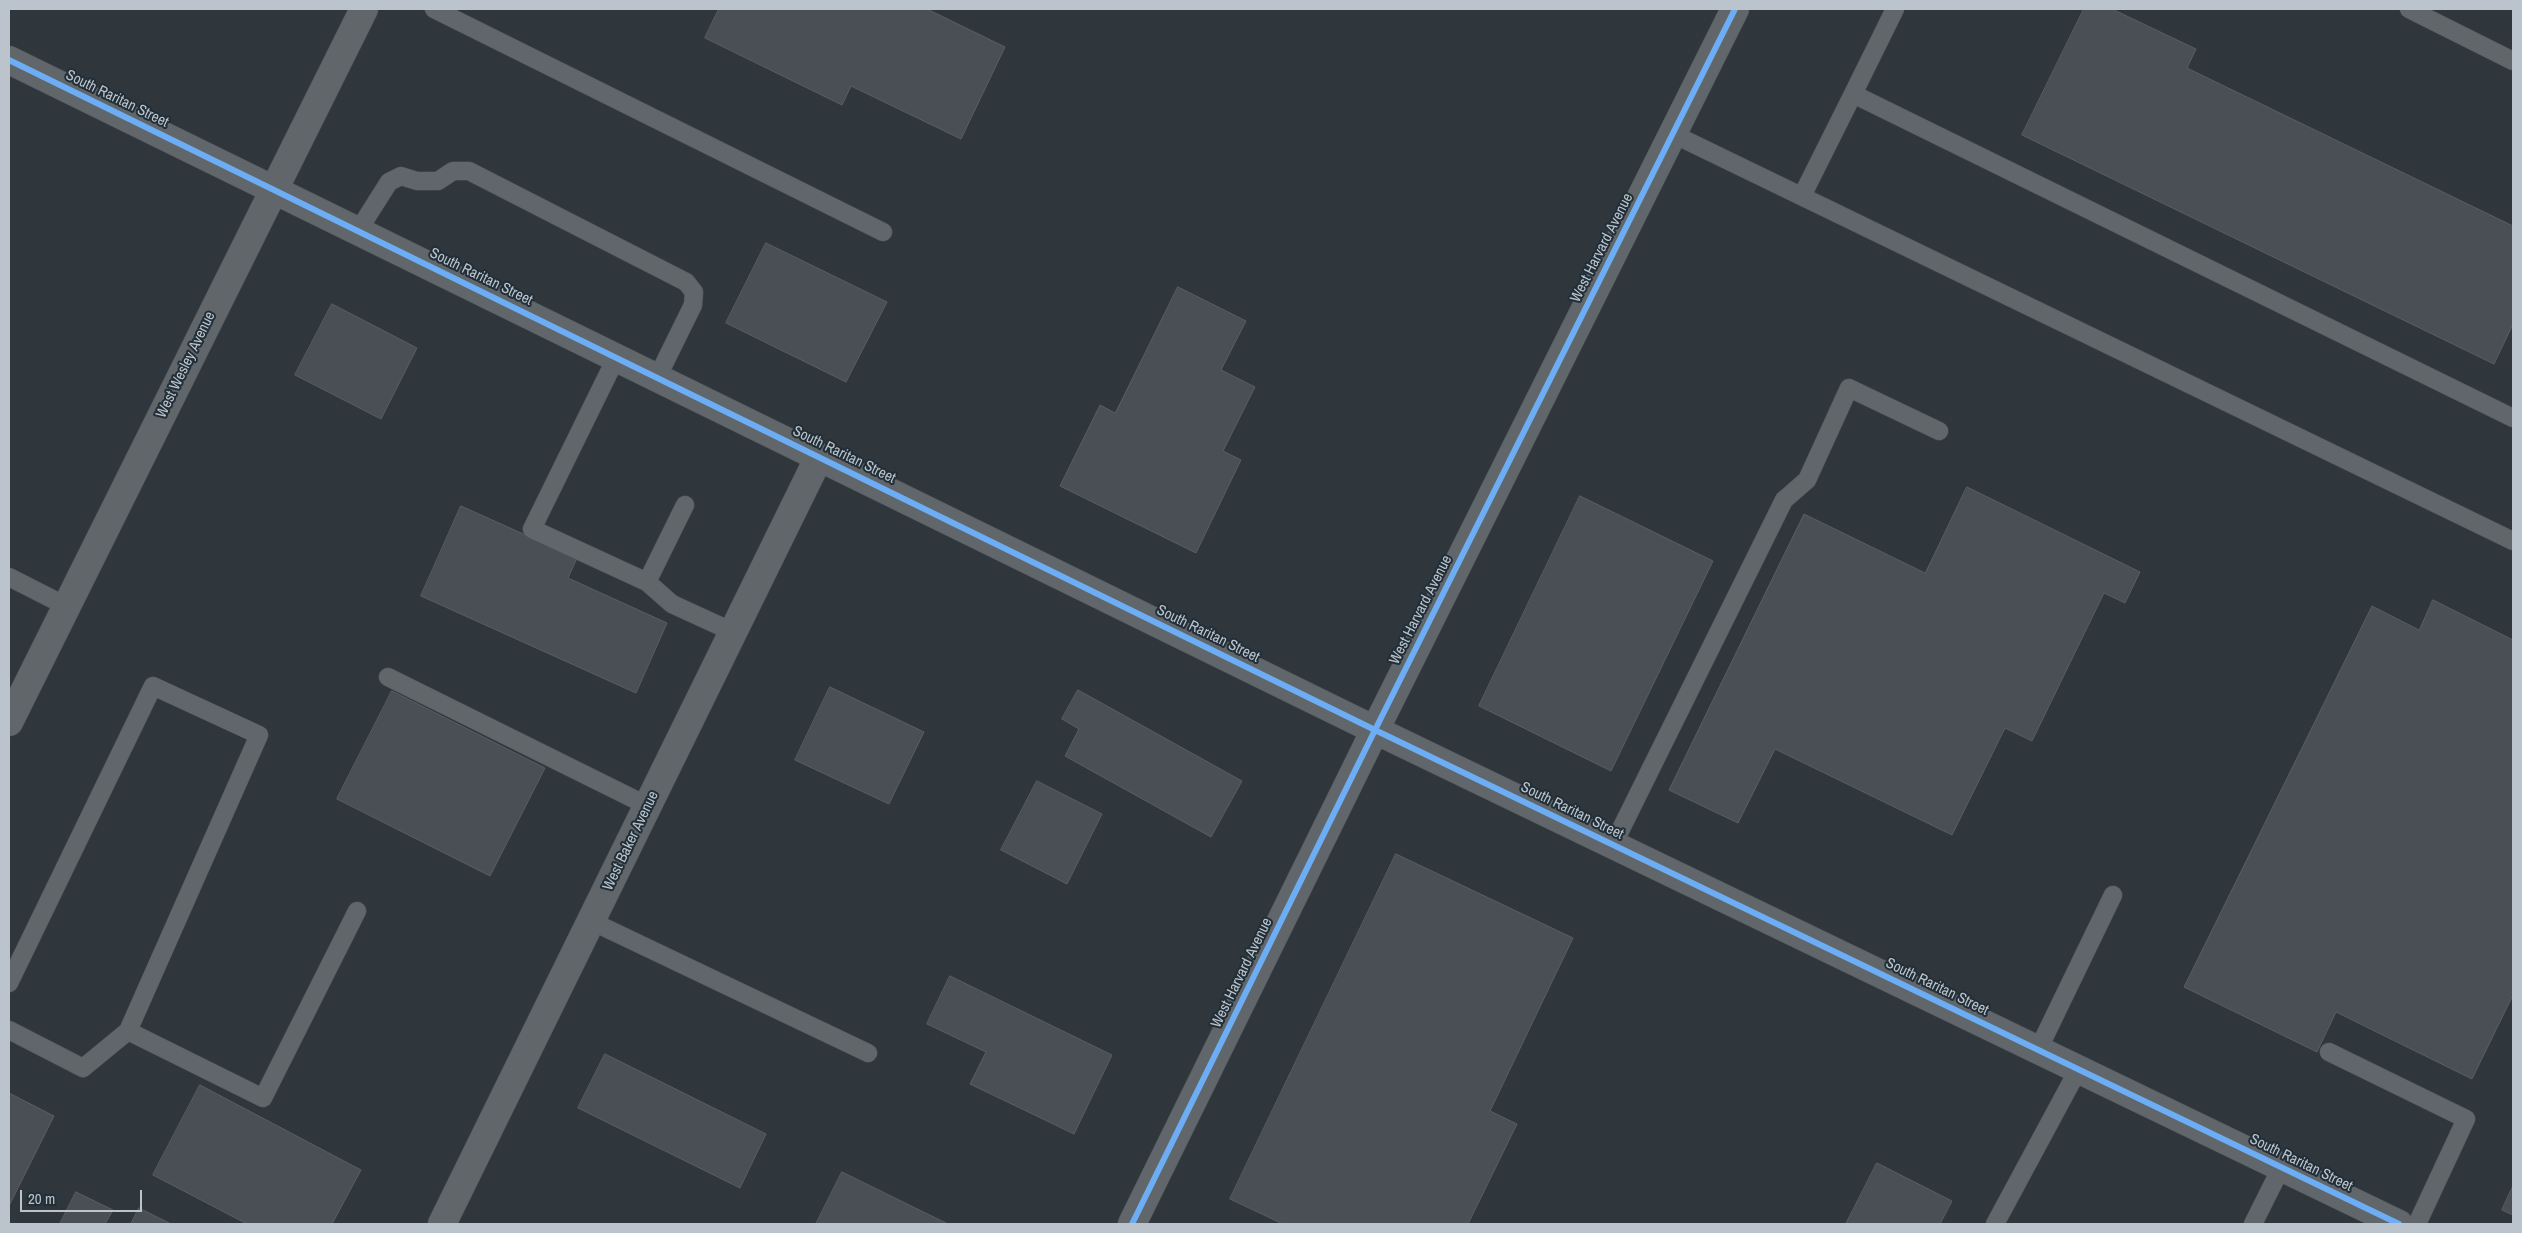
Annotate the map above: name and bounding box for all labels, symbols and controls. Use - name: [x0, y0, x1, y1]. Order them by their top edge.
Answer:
- street label: South Raritan Street: [63, 66, 171, 132]
- street label: West Harvard Avenue: [1567, 191, 1637, 305]
- street label: South Raritan Street: [427, 244, 535, 310]
- street label: West Wesley Avenue: [152, 309, 220, 421]
- street label: South Raritan Street: [790, 422, 898, 488]
- street label: West Harvard Avenue: [1386, 553, 1456, 667]
- street label: South Raritan Street: [1154, 601, 1262, 667]
- street label: South Raritan Street: [1518, 778, 1626, 844]
- street label: West Baker Avenue: [599, 788, 663, 894]
- street label: West Harvard Avenue: [1208, 915, 1276, 1031]
- street label: South Raritan Street: [1883, 954, 1991, 1020]
- street label: South Raritan Street: [2247, 1130, 2355, 1196]
- scale bar: [22, 1180, 145, 1212]
- text: 20 m: [28, 1188, 55, 1209]

